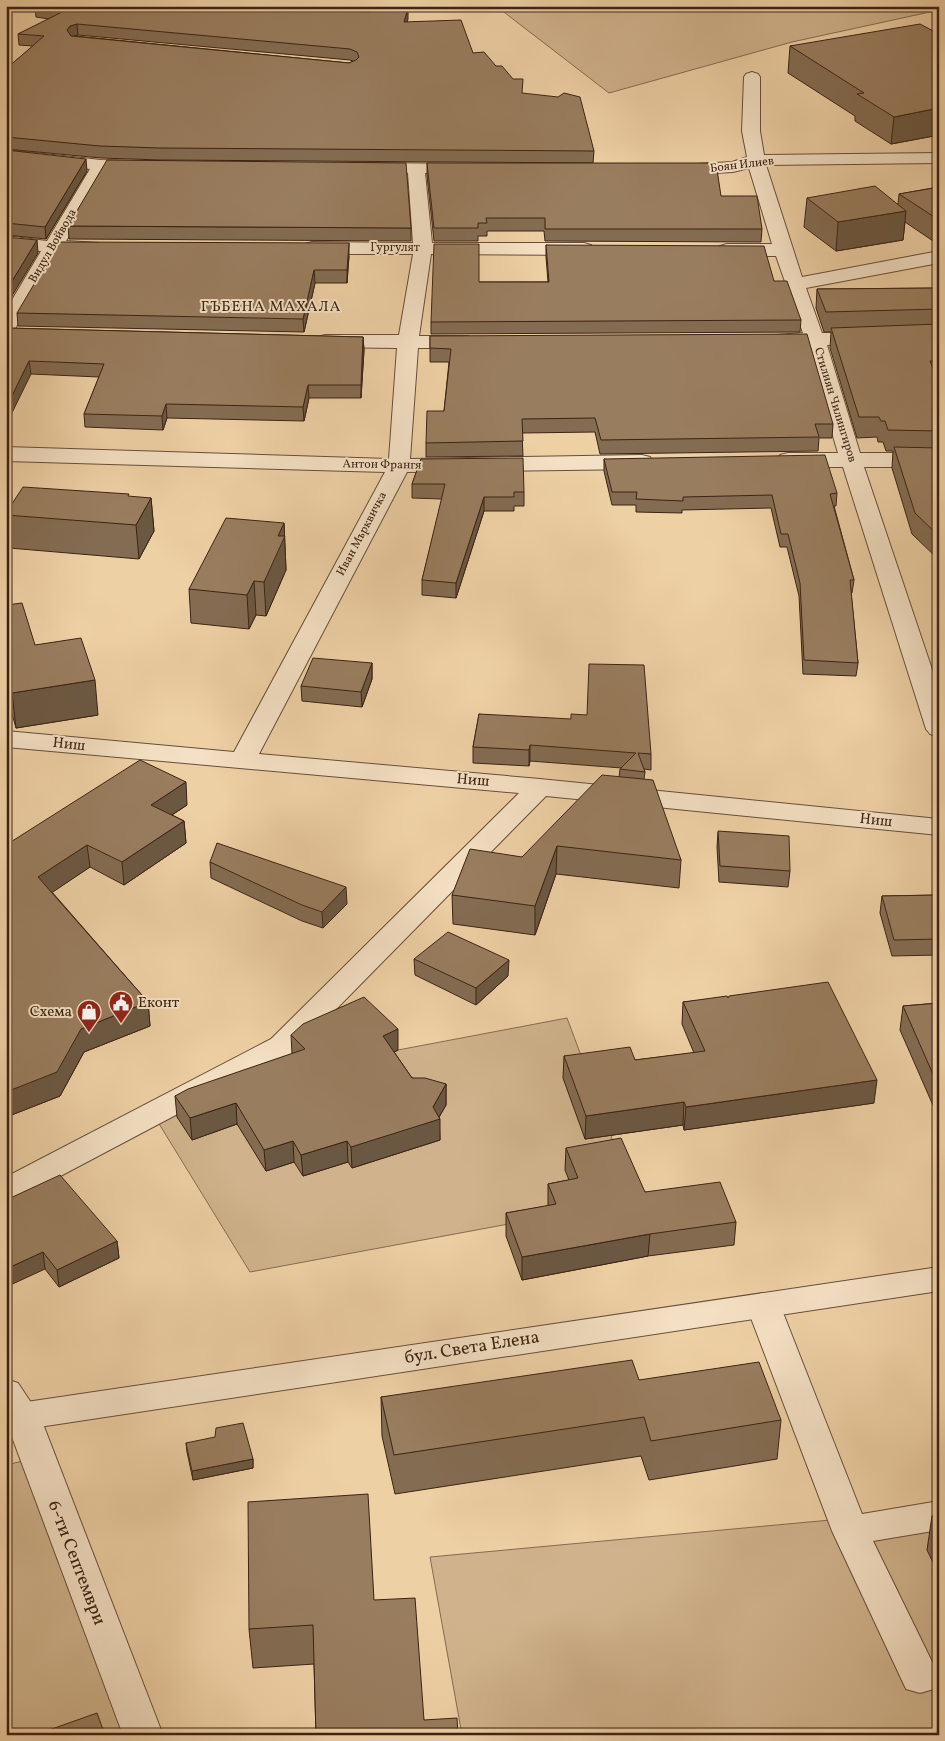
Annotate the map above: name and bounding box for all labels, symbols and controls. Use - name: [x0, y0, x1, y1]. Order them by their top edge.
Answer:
- street label: Боян Илиев: [709, 153, 775, 177]
- street label: Видул Войвода: [25, 206, 81, 286]
- street label: Гургулят: [370, 240, 420, 256]
- district label: ГЪБЕНА МАХАЛА: [201, 297, 341, 318]
- street label: Стилиян Чилингиров: [810, 346, 860, 464]
- street label: Антон Франгя: [342, 456, 422, 474]
- street label: Иван Мърквичка: [333, 489, 391, 579]
- street label: Ниш: [52, 733, 86, 757]
- street label: Ниш: [456, 769, 490, 793]
- street label: Ниш: [859, 809, 893, 833]
- public building icon: Еконт: [108, 990, 134, 1024]
- place label: Еконт: [138, 993, 180, 1014]
- shop icon: Схема: [76, 999, 102, 1033]
- place label: Схема: [30, 1002, 72, 1023]
- street label: бул. Света Елена: [403, 1325, 541, 1371]
- street label: 6-ти Септември: [41, 1497, 111, 1629]

